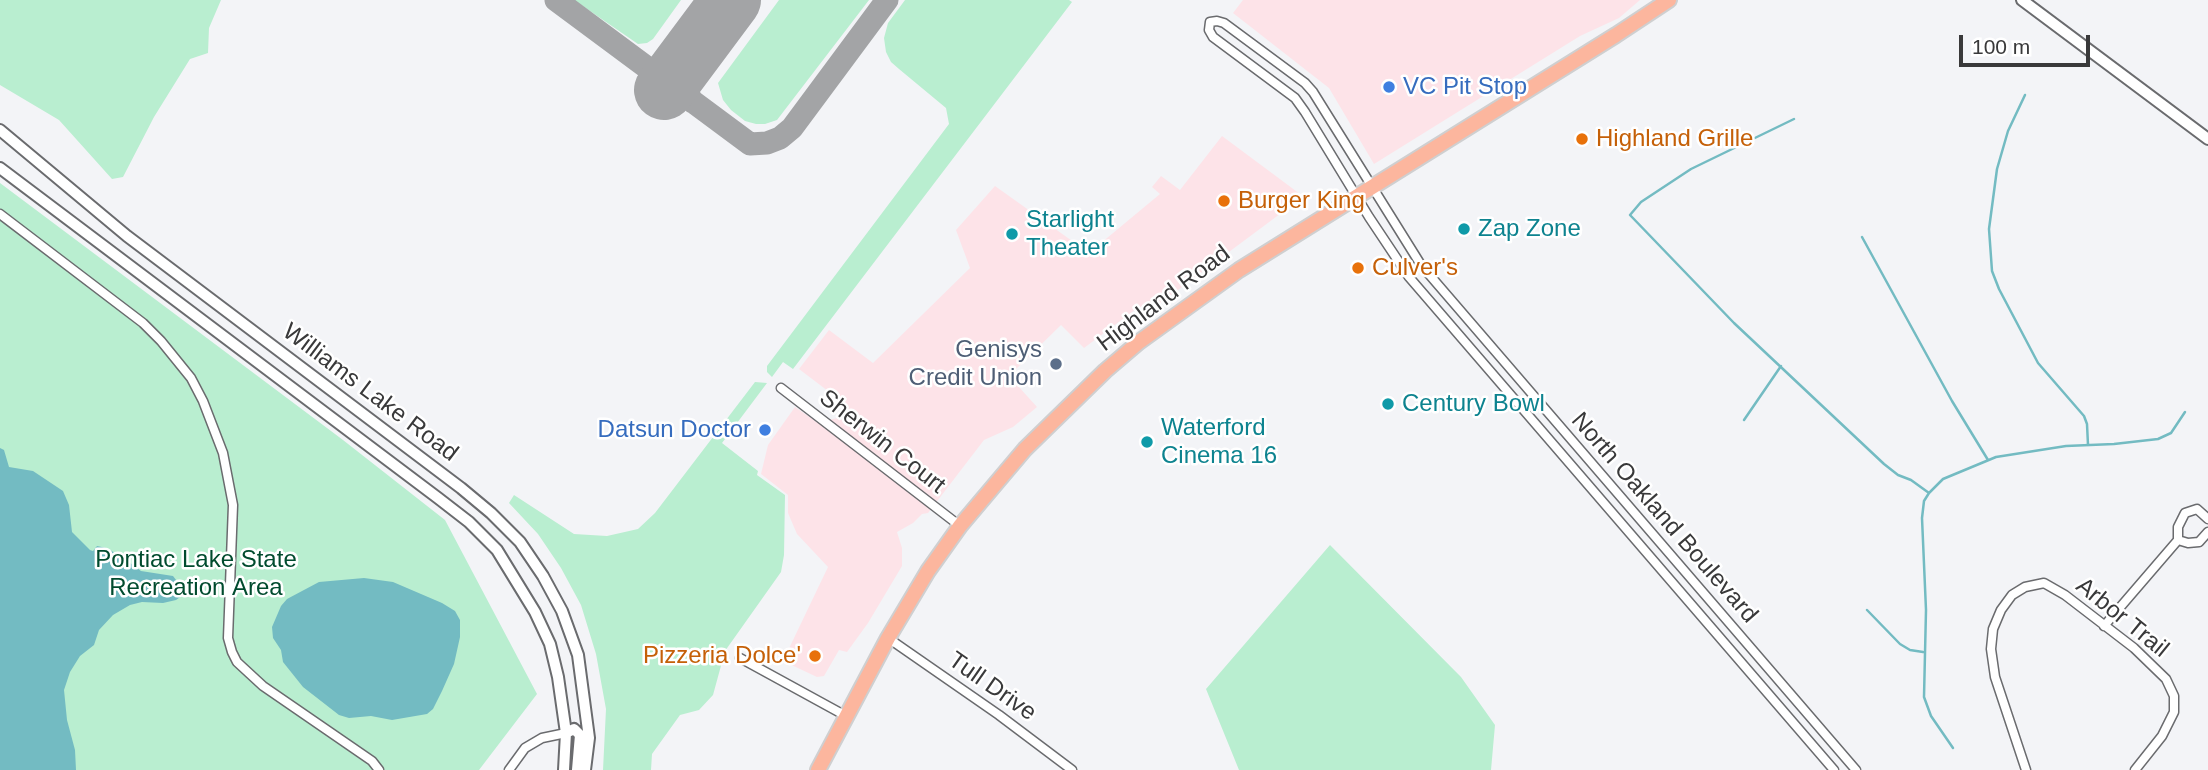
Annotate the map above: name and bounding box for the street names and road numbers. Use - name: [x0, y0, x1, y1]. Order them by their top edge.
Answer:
- street label: Highland Road: [1092, 240, 1236, 358]
- street label: Williams Lake Road: [277, 318, 463, 468]
- street label: Sherwin Court: [813, 384, 951, 500]
- street label: North Oakland Boulevard: [1565, 407, 1763, 629]
- street label: Arbor Trail: [2070, 572, 2174, 664]
- street label: Tull Drive: [943, 646, 1041, 728]

